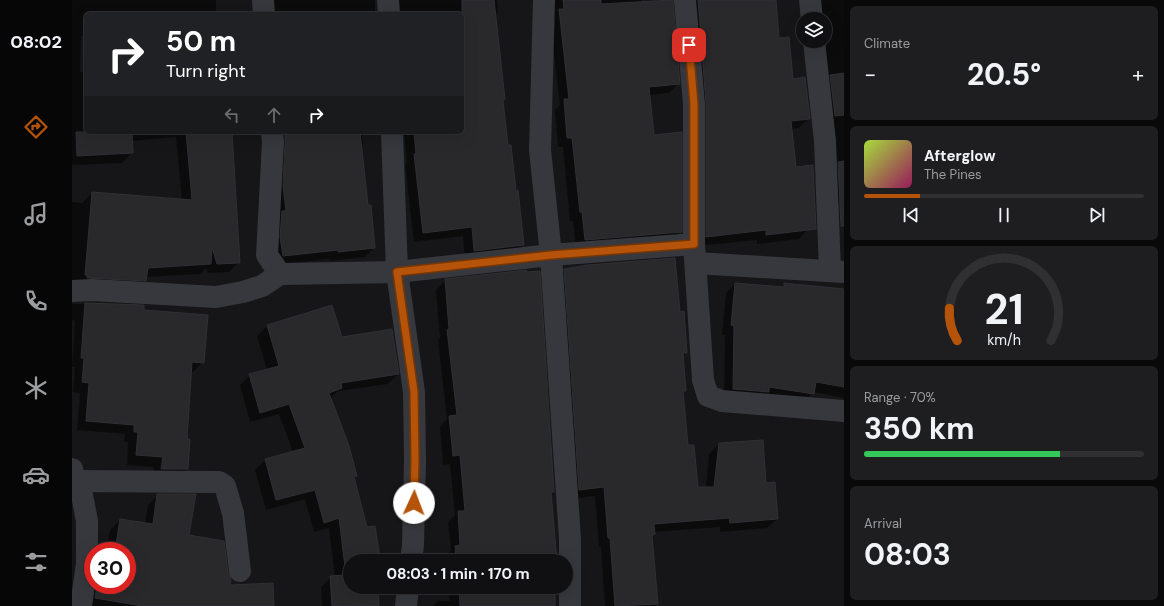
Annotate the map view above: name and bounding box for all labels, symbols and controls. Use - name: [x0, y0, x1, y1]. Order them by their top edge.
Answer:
- map controls: [796, 12, 832, 48]
- button: layers: [796, 12, 832, 48]
- text: 50 m: [166, 23, 236, 60]
- icon: right: [100, 28, 152, 80]
- pin: [672, 28, 706, 62]
- text: 08:02: [10, 30, 62, 54]
- icon: arrive: [678, 34, 700, 56]
- text: Climate: [864, 35, 910, 52]
- text: 20.5°: [967, 55, 1041, 94]
- text: Turn right: [166, 59, 246, 83]
- text: −: [864, 60, 876, 89]
- text: +: [1132, 60, 1144, 89]
- icon: left: [221, 104, 243, 126]
- icon: ahead: [263, 104, 285, 126]
- icon: right: [305, 104, 327, 126]
- icon: directions: [22, 113, 50, 141]
- text: Afterglow: [924, 146, 996, 166]
- text: The Pines: [924, 166, 982, 183]
- icon: music: [22, 200, 50, 228]
- icon: previous: [900, 204, 922, 226]
- icon: pause: [993, 204, 1015, 226]
- icon: next: [1086, 204, 1108, 226]
- text: 21: [984, 283, 1024, 337]
- icon: phone: [22, 287, 50, 315]
- text: km/h: [987, 331, 1021, 349]
- icon: climate: [22, 374, 50, 402]
- text: Range · 70%: [864, 389, 936, 406]
- text: 350 km: [864, 409, 975, 448]
- icon: car: [22, 461, 50, 489]
- position arrow: [393, 482, 435, 524]
- text: Arrival: [864, 515, 902, 532]
- text: 08:03: [864, 535, 951, 574]
- speed limit sign: 30: [84, 542, 136, 594]
- icon: filters: [22, 548, 50, 576]
- text: 08:03 · 1 min · 170 m: [386, 564, 530, 584]

